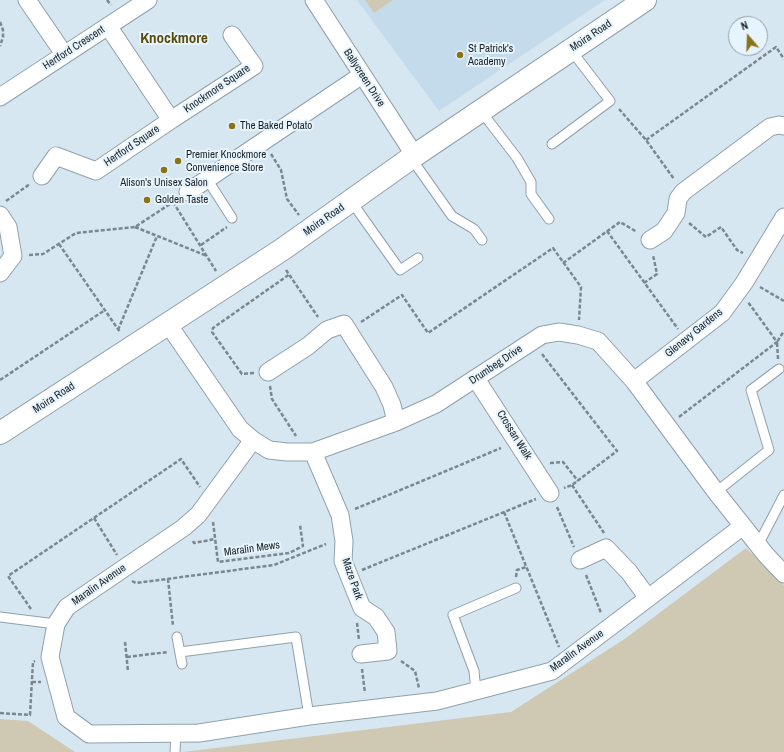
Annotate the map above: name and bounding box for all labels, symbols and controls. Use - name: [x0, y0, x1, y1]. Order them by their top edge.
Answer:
- north arrow: [728, 16, 768, 56]
- street label: Moira Road: [568, 17, 614, 55]
- text: N: [739, 18, 750, 33]
- street label: Hertford Crescent: [41, 23, 107, 73]
- district label: Knockmore: [140, 30, 208, 48]
- place label: St Patrick's Academy: [468, 42, 513, 68]
- street label: Ballycreen Drive: [340, 47, 388, 109]
- marker: St Patrick's Academy: [455, 50, 465, 60]
- street label: Knockmore Square: [181, 62, 253, 116]
- place label: The Baked Potato: [240, 119, 312, 133]
- marker: The Baked Potato: [227, 121, 237, 131]
- street label: Hertford Square: [102, 123, 162, 169]
- place label: Premier Knockmore Convenience Store: [186, 148, 266, 174]
- marker: Premier Knockmore Convenience Store: [173, 156, 183, 166]
- marker: Alison's Unisex Salon: [159, 165, 169, 175]
- place label: Alison's Unisex Salon: [120, 176, 208, 190]
- place label: Golden Taste: [155, 193, 208, 207]
- marker: Golden Taste: [142, 195, 152, 205]
- street label: Moira Road: [301, 201, 347, 239]
- street label: Glenavy Gardens: [663, 306, 725, 360]
- street label: Drumbeg Drive: [467, 342, 525, 388]
- street label: Moira Road: [31, 380, 77, 416]
- street label: Crossan Walk: [494, 408, 534, 462]
- street label: Maralin Mews: [223, 539, 281, 559]
- street label: Maze Park: [339, 556, 365, 602]
- street label: Maralin Avenue: [69, 562, 129, 608]
- street label: Maralin Avenue: [548, 627, 606, 675]

